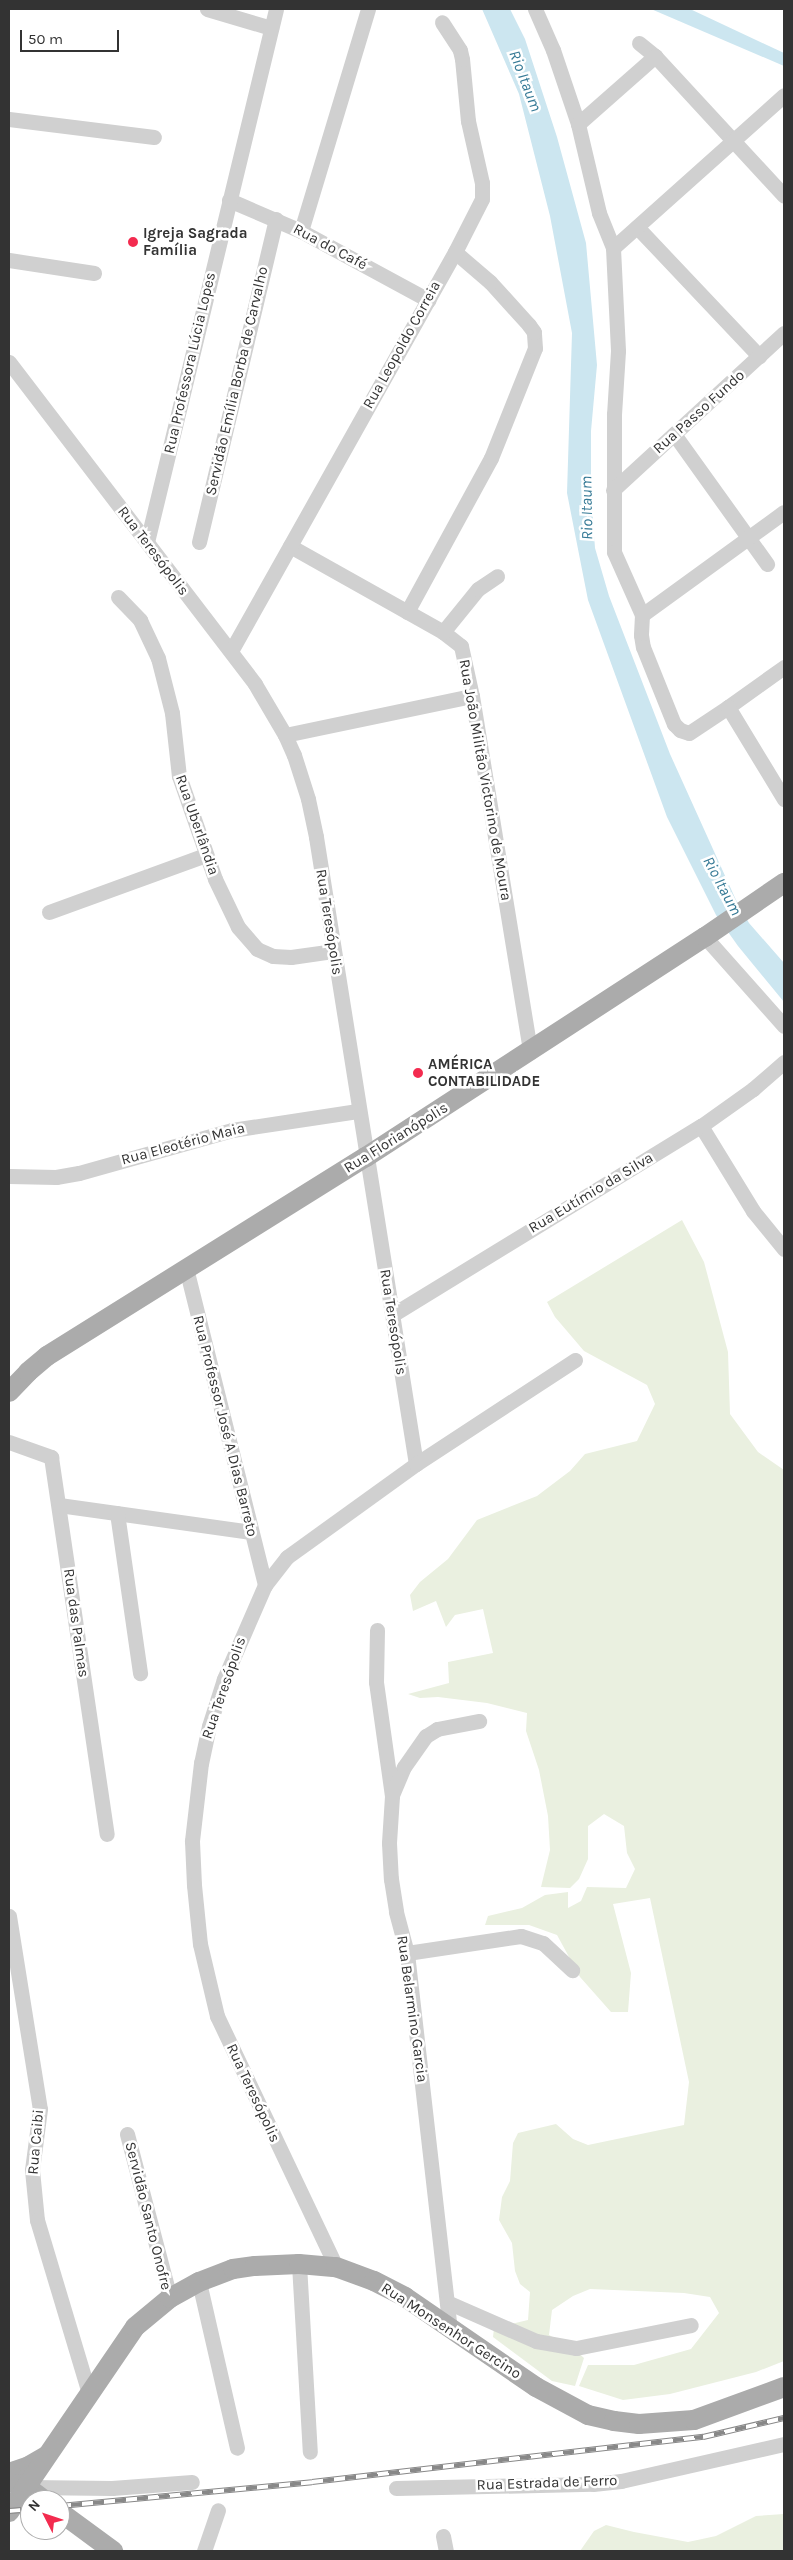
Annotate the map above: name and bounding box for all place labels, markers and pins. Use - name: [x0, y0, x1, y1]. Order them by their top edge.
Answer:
- place label: Igreja Sagrada Família: [143, 224, 247, 259]
- marker: Igreja Sagrada Família: [127, 236, 139, 248]
- place label: AMÉRICA CONTABILIDADE: [428, 1055, 540, 1090]
- marker: AMÉRICA CONTABILIDADE: [412, 1067, 424, 1079]

